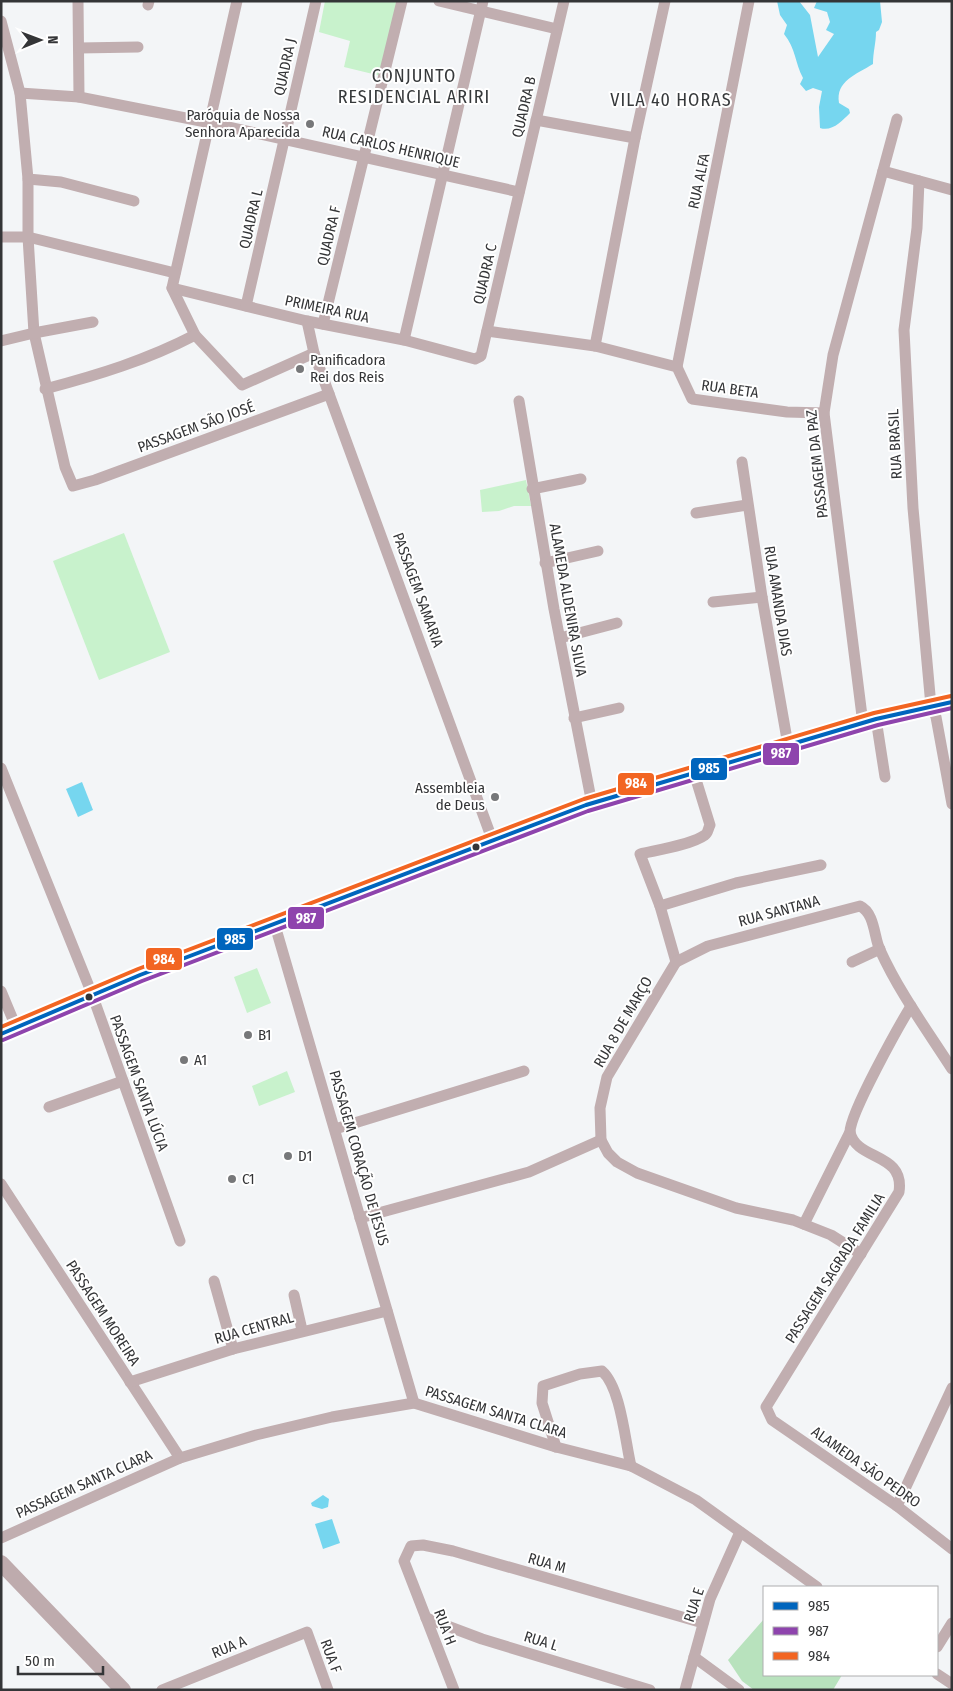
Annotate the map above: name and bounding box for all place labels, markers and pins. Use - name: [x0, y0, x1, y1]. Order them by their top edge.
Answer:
- place label: Paróquia de Nossa Senhora Aparecida: [185, 106, 300, 141]
- marker: Paróquia de Nossa Senhora Aparecida: [304, 118, 316, 130]
- place label: Panificadora Rei dos Reis: [310, 351, 386, 386]
- marker: Panificadora Rei dos Reis: [294, 363, 306, 375]
- place label: Assembleia de Deus: [415, 779, 485, 814]
- marker: Assembleia de Deus: [489, 791, 501, 803]
- unlabelled marker: [471, 842, 481, 852]
- unlabelled marker: [84, 992, 94, 1002]
- place label: B1: [258, 1026, 271, 1044]
- marker: B1: [242, 1029, 254, 1041]
- place label: A1: [194, 1051, 207, 1069]
- marker: A1: [178, 1054, 190, 1066]
- place label: D1: [298, 1147, 312, 1165]
- marker: D1: [282, 1150, 294, 1162]
- place label: C1: [242, 1170, 255, 1188]
- marker: C1: [226, 1173, 238, 1185]

